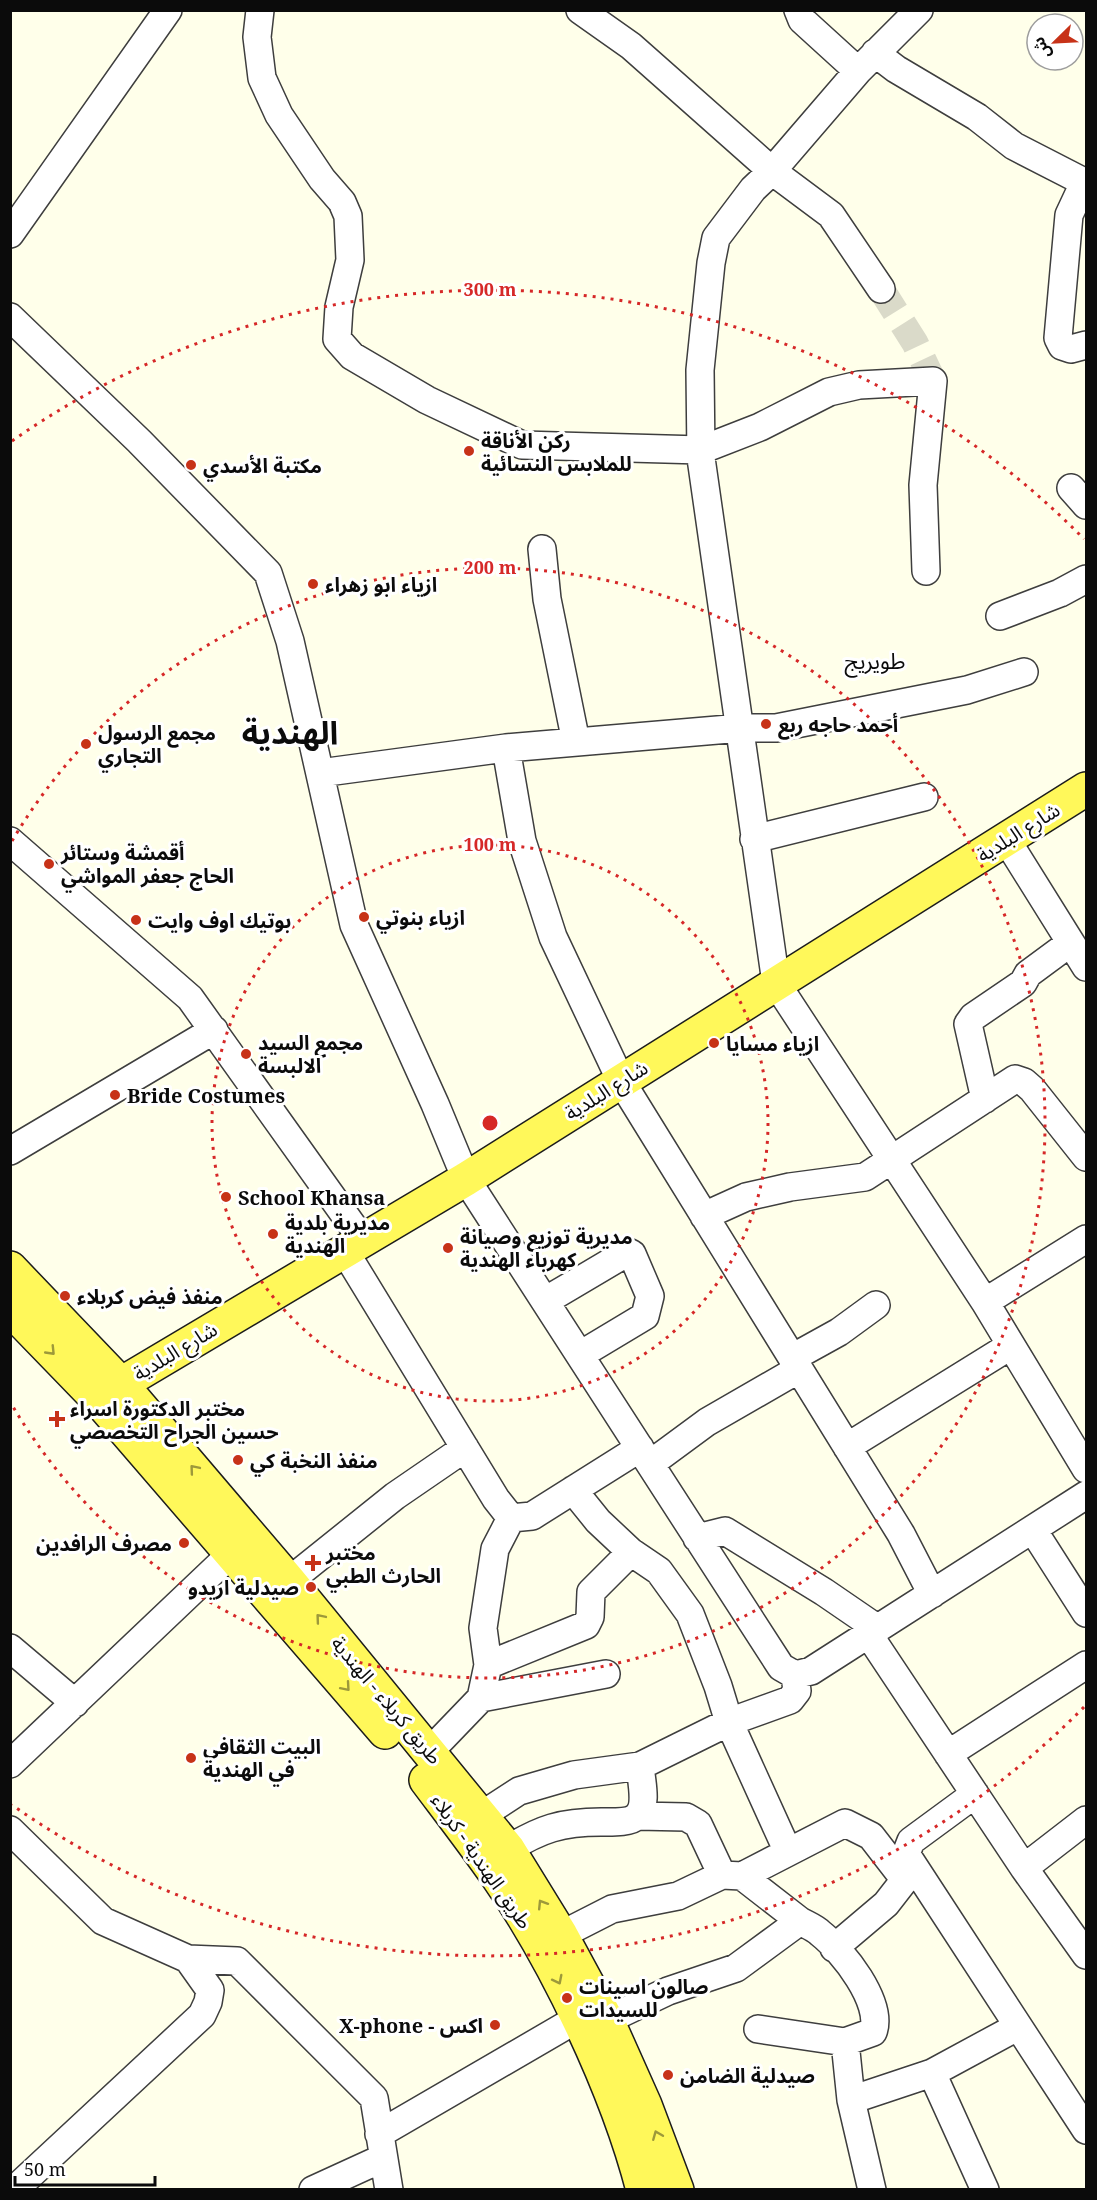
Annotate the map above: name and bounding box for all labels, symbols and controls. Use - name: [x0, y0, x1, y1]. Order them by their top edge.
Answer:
- north arrow: [1025, 12, 1085, 72]
- text: ش: [1027, 34, 1056, 63]
- text: 300 m: [464, 277, 517, 301]
- place label: ركن الأناقة للملابس النسائية: [481, 427, 632, 477]
- marker: ركن الأناقة للملابس النسائية: [462, 444, 476, 458]
- place label: مكتبة الأسدي: [203, 452, 322, 482]
- marker: مكتبة الأسدي: [184, 458, 198, 472]
- text: 200 m: [464, 555, 517, 579]
- place label: ازياء ابو زهراء: [325, 571, 437, 598]
- marker: ازياء ابو زهراء: [306, 577, 320, 591]
- district label: طويريج: [845, 645, 905, 678]
- district label: الهندية: [242, 710, 338, 753]
- place label: أحمد حاجه ربع: [778, 711, 898, 740]
- marker: أحمد حاجه ربع: [759, 717, 773, 731]
- place label: مجمع الرسول التجاري: [98, 719, 216, 772]
- marker: مجمع الرسول التجاري: [79, 737, 93, 751]
- street label: شارع البلدية: [971, 796, 1066, 870]
- text: 100 m: [464, 832, 517, 856]
- place label: أقمشة وستائر الحاج جعفر المواشي: [60, 839, 234, 892]
- marker: أقمشة وستائر الحاج جعفر المواشي: [42, 857, 56, 871]
- place label: ازياء بنوتي: [376, 904, 465, 934]
- place label: بوتيك اوف وايت: [148, 907, 291, 934]
- marker: ازياء بنوتي: [357, 910, 371, 924]
- marker: بوتيك اوف وايت: [129, 913, 143, 927]
- place label: مجمع السيد الالبسة: [258, 1029, 363, 1079]
- place label: ازياء مسايا: [726, 1030, 819, 1057]
- marker: ازياء مسايا: [707, 1036, 721, 1050]
- marker: مجمع السيد الالبسة: [239, 1047, 253, 1061]
- street label: شارع البلدية: [559, 1054, 654, 1128]
- place label: Bride Costumes: [127, 1082, 285, 1109]
- marker: Bride Costumes: [108, 1088, 122, 1102]
- centre of rings: [480, 1113, 500, 1133]
- place label: School Khansa: [238, 1184, 385, 1211]
- marker: School Khansa: [219, 1190, 233, 1204]
- place label: مديرية بلدية الهندية: [285, 1209, 390, 1259]
- place label: مديرية توزيع وصيانة كهرباء الهندية: [460, 1223, 633, 1273]
- marker: مديرية بلدية الهندية: [266, 1227, 280, 1241]
- marker: مديرية توزيع وصيانة كهرباء الهندية: [441, 1241, 455, 1255]
- place label: منفذ فيض كربلاء: [77, 1283, 223, 1310]
- marker: منفذ فيض كربلاء: [58, 1289, 72, 1303]
- street label: شارع البلدية: [128, 1315, 223, 1388]
- one-way arrow: [44, 1344, 55, 1354]
- place label: مختبر الدكتورة اسراء حسين الجراح التخصصي: [70, 1395, 279, 1448]
- marker: مختبر الدكتورة اسراء حسين الجراح التخصصي: [48, 1410, 66, 1428]
- place label: منفذ النخبة كي: [250, 1447, 378, 1477]
- marker: منفذ النخبة كي: [231, 1453, 245, 1467]
- one-way arrow: [190, 1465, 201, 1476]
- place label: مصرف الرافدين: [36, 1530, 172, 1557]
- marker: مصرف الرافدين: [177, 1536, 191, 1550]
- place label: مختبر الحارث الطبي: [325, 1539, 441, 1592]
- marker: مختبر الحارث الطبي: [304, 1554, 322, 1572]
- place label: صيدلية اريدو: [188, 1574, 299, 1601]
- marker: صيدلية اريدو: [304, 1580, 318, 1594]
- one-way arrow: [316, 1614, 327, 1625]
- street label: طريق كربلاء - الهندية: [325, 1630, 449, 1770]
- one-way arrow: [339, 1680, 350, 1691]
- place label: البيت الثقافي في الهندية: [203, 1733, 321, 1786]
- marker: البيت الثقافي في الهندية: [184, 1751, 198, 1765]
- street label: طريق الهندية - كربلاء: [425, 1788, 539, 1934]
- one-way arrow: [538, 1900, 550, 1910]
- place label: صالون اسينات للسيدات: [579, 1973, 708, 2023]
- one-way arrow: [550, 1974, 562, 1985]
- marker: صالون اسينات للسيدات: [560, 1991, 574, 2005]
- place label: X-phone - اكس: [339, 2012, 483, 2039]
- marker: X-phone - اكس: [488, 2018, 502, 2032]
- place label: صيدلية الضامن: [680, 2062, 815, 2089]
- marker: صيدلية الضامن: [661, 2068, 675, 2082]
- one-way arrow: [652, 2130, 665, 2140]
- scale bar: [15, 2149, 154, 2187]
- text: 50 m: [24, 2157, 66, 2181]

